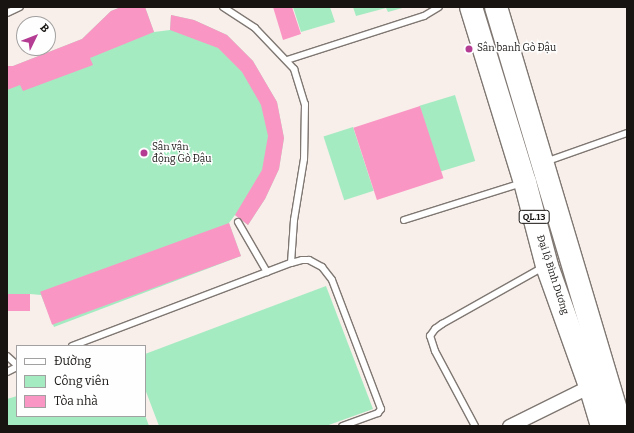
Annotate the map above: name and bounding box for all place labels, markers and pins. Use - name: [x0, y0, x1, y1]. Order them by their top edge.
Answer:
- place label: Sân banh Gò Đậu: [477, 43, 556, 55]
- marker: Sân banh Gò Đậu: [464, 44, 474, 54]
- place label: Sân vận động Gò Đậu: [152, 141, 211, 164]
- marker: Sân vận động Gò Đậu: [139, 148, 149, 158]

